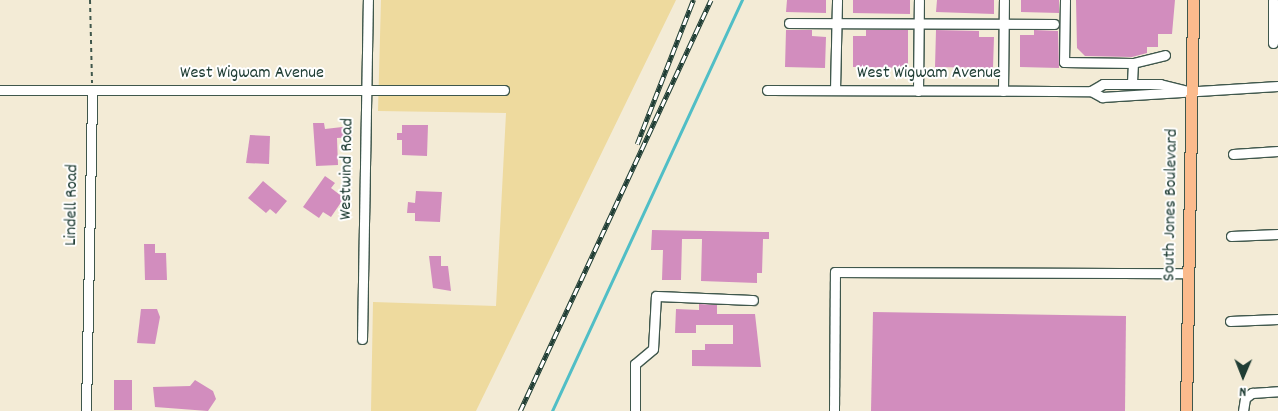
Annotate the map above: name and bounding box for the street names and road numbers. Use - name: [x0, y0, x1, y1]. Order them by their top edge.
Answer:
- street label: West Wigwam Avenue: [180, 63, 324, 85]
- street label: West Wigwam Avenue: [857, 63, 1001, 85]
- street label: Westwind Road: [336, 118, 360, 220]
- street label: South Jones Boulevard: [1160, 128, 1184, 282]
- street label: Lindell Road: [61, 164, 85, 246]

